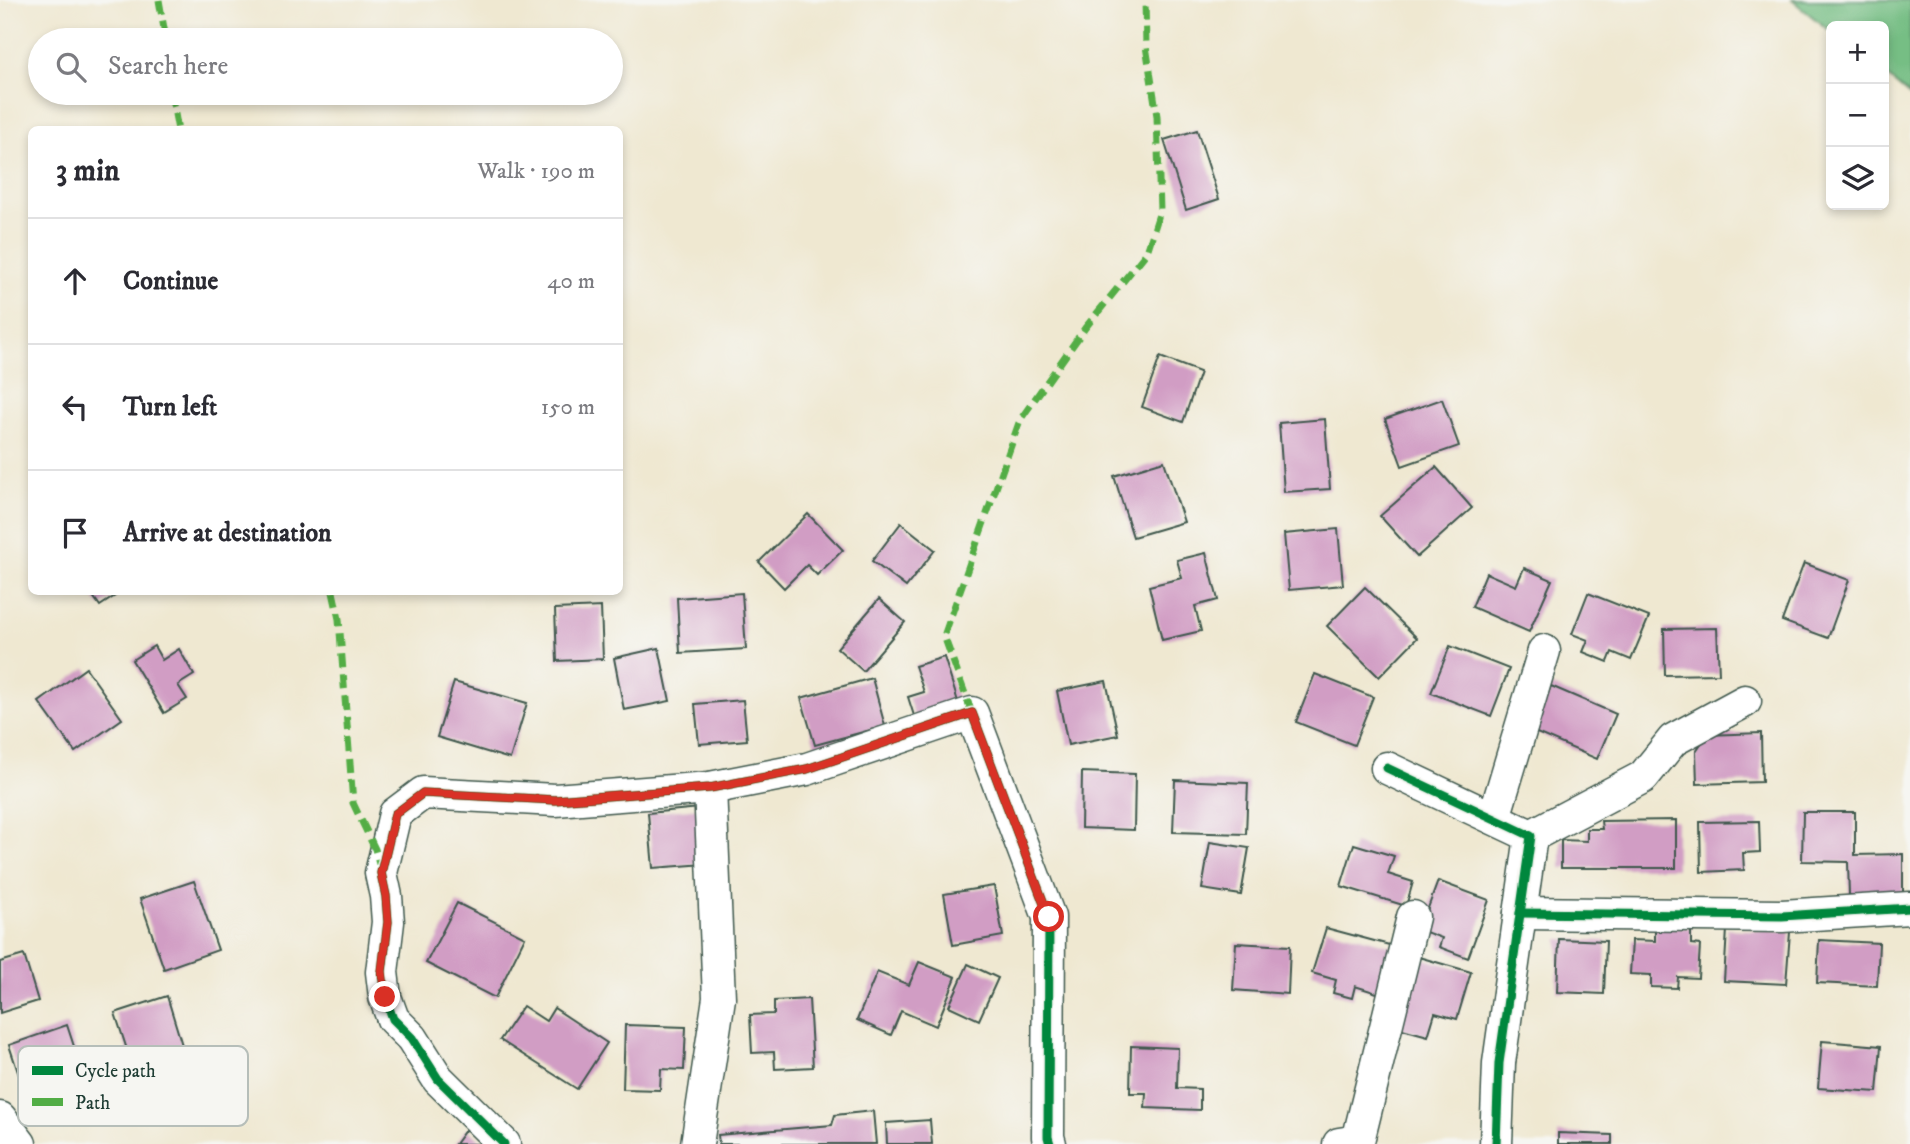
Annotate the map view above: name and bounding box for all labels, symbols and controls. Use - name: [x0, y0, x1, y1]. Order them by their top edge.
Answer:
- map controls: [1826, 21, 1889, 210]
- button: +: [1826, 21, 1889, 84]
- search box: [28, 28, 623, 105]
- icon: search: [52, 48, 90, 86]
- text: Search here: [108, 50, 228, 83]
- button: −: [1826, 84, 1889, 147]
- button: layers: [1826, 147, 1889, 210]
- text: 3 min: [56, 153, 120, 190]
- text: Walk · 190 m: [477, 157, 595, 186]
- icon: ahead: [56, 262, 94, 300]
- text: Continue: [123, 265, 218, 298]
- text: 40 m: [547, 267, 595, 296]
- icon: left: [56, 388, 94, 426]
- text: Turn left: [123, 391, 217, 424]
- text: 150 m: [541, 393, 595, 422]
- icon: arrive: [56, 514, 94, 552]
- text: Arrive at destination: [123, 517, 332, 550]
- route start: [1033, 901, 1064, 932]
- route end: [369, 981, 400, 1012]
- legend: [18, 1046, 248, 1126]
- text: Cycle path: [75, 1060, 156, 1083]
- text: Path: [75, 1092, 110, 1115]

